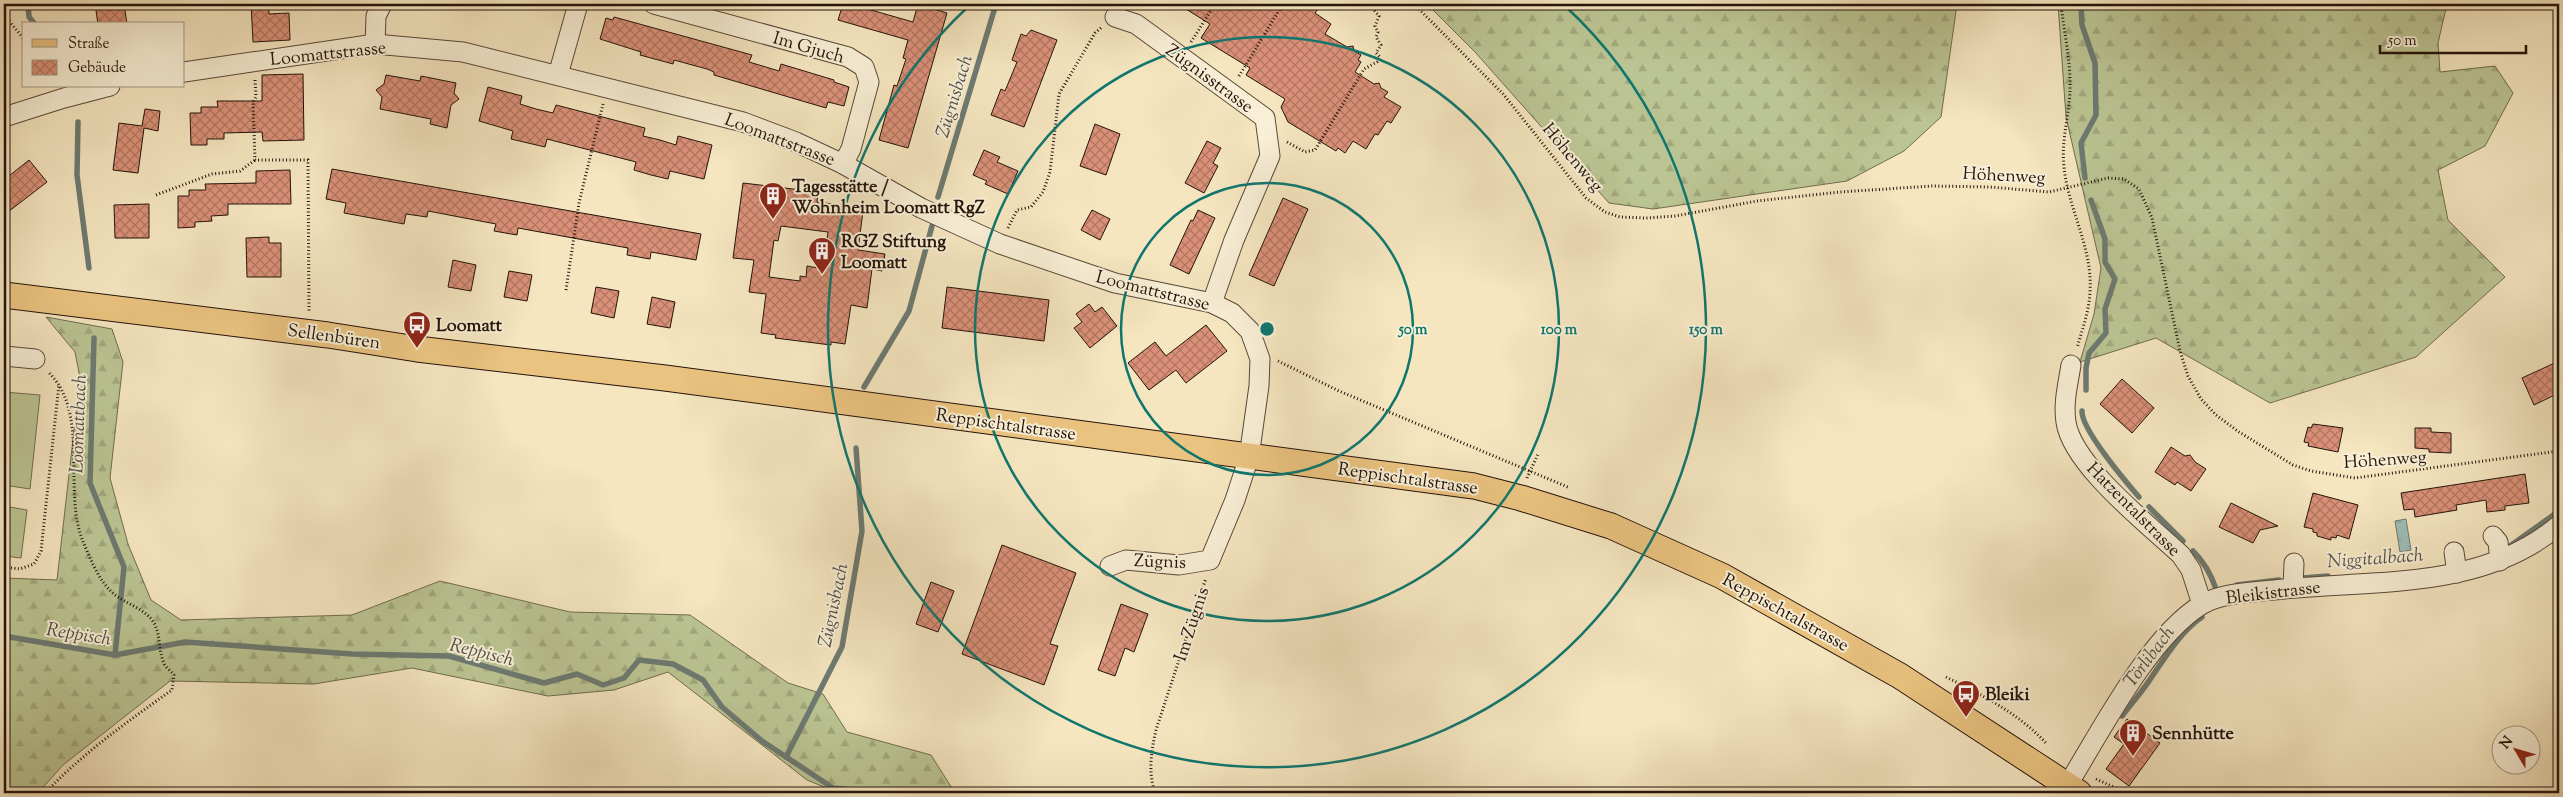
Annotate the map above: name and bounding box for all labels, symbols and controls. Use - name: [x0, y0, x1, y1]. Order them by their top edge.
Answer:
- legend: [22, 22, 185, 88]
- scale bar: [2380, 22, 2527, 54]
- street label: Im Gjuch: [770, 26, 848, 72]
- text: 50 m: [2387, 31, 2417, 52]
- text: Straße: [68, 34, 110, 55]
- street label: Loomattstrasse: [269, 36, 388, 74]
- street label: Zügnisstrasse: [1160, 39, 1258, 120]
- water label: Zügnisbach: [930, 51, 981, 141]
- text: Gebäude: [68, 58, 126, 79]
- street label: Loomattstrasse: [720, 108, 838, 174]
- street label: Höhenweg: [1535, 118, 1608, 199]
- street label: Höhenweg: [1962, 162, 2046, 192]
- place label: Tagesstätte / Wohnheim Loomatt RgZ: [792, 175, 986, 222]
- building icon: Tagesstätte / Wohnheim Loomatt RgZ: [758, 181, 788, 220]
- place label: RGZ Stiftung Loomatt: [841, 230, 946, 277]
- building icon: RGZ Stiftung Loomatt: [807, 236, 837, 275]
- street label: Loomattstrasse: [1093, 265, 1212, 319]
- bus stop icon: Loomatt: [402, 310, 432, 349]
- place label: Loomatt: [436, 314, 503, 340]
- street label: Sellenbüren: [286, 319, 382, 357]
- centre of rings: [1258, 320, 1276, 338]
- text: 50 m: [1398, 320, 1428, 341]
- text: 100 m: [1541, 320, 1578, 341]
- text: 150 m: [1689, 320, 1723, 341]
- water label: Loomattbach: [64, 373, 95, 474]
- street label: Reppischtalstrasse: [934, 403, 1078, 449]
- street label: Höhenweg: [2343, 445, 2428, 477]
- street label: Reppischtalstrasse: [1336, 457, 1480, 503]
- street label: Hatzentalstrasse: [2079, 457, 2186, 564]
- water label: Niggitalbach: [2326, 543, 2425, 576]
- street label: Zügnis: [1133, 549, 1186, 577]
- water label: Zügnisbach: [812, 560, 857, 650]
- street label: Reppischtalstrasse: [1717, 568, 1853, 659]
- street label: Bleikistrasse: [2224, 575, 2322, 613]
- street label: Im Zügnis: [1169, 584, 1217, 665]
- water label: Reppisch: [44, 617, 114, 654]
- water label: Törlibach: [2118, 620, 2183, 694]
- water label: Reppisch: [446, 632, 517, 675]
- bus stop icon: Bleiki: [1951, 679, 1981, 718]
- place label: Bleiki: [1985, 683, 2030, 709]
- building icon: Sennhütte: [2118, 718, 2148, 757]
- place label: Sennhütte: [2152, 722, 2234, 748]
- north arrow: [2490, 724, 2540, 774]
- text: N: [2496, 733, 2519, 754]

